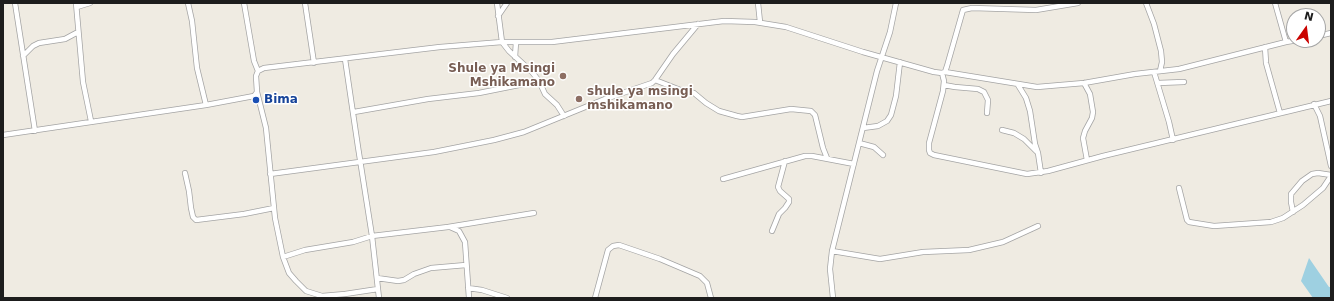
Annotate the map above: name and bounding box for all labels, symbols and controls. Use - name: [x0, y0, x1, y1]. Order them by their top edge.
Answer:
- north arrow: [1286, 8, 1326, 48]
- text: N: [1303, 9, 1315, 24]
- place label: Shule ya Msingi Mshikamano: [448, 62, 555, 90]
- marker: Shule ya Msingi Mshikamano: [558, 71, 568, 81]
- place label: shule ya msingi mshikamano: [587, 85, 693, 113]
- place label: Bima: [264, 93, 298, 107]
- marker: shule ya msingi mshikamano: [574, 94, 584, 104]
- marker: Bima: [251, 95, 261, 105]

